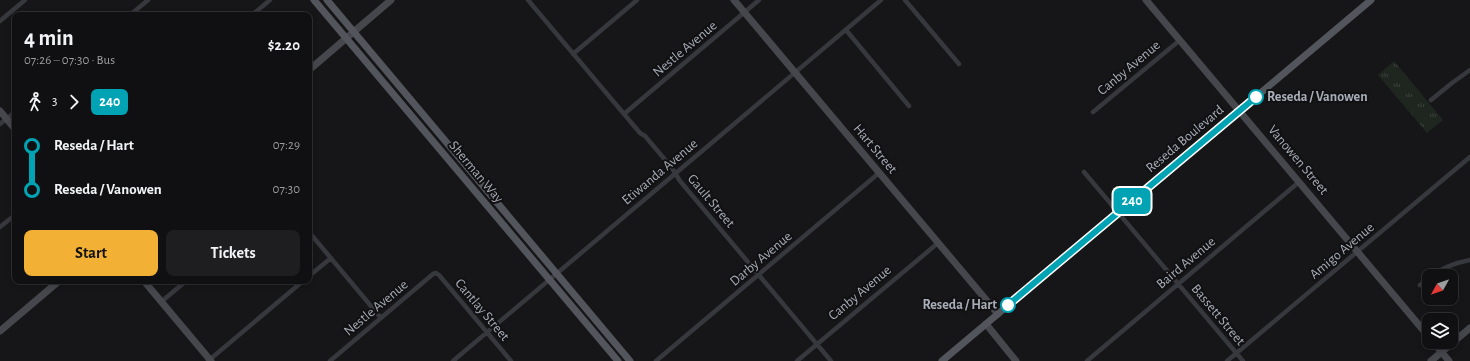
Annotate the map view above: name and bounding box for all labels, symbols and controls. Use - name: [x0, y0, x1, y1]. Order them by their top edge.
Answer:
- street label: Nestle Avenue: [650, 18, 720, 80]
- text: 4 min: [24, 27, 74, 49]
- text: $2.20: [268, 38, 300, 53]
- street label: Canby Avenue: [1095, 38, 1163, 98]
- text: 07:26 – 07:30 · Bus: [24, 54, 115, 67]
- marker: Reseda / Vanowen: [1248, 89, 1264, 105]
- place label: Reseda / Vanowen: [1267, 90, 1368, 104]
- icon: walk: [24, 91, 46, 113]
- icon: forward: [63, 91, 85, 113]
- text: 3: [52, 95, 57, 108]
- text: 240: [99, 95, 120, 109]
- street label: Reseda Boulevard: [1144, 103, 1226, 175]
- street label: Hart Street: [850, 122, 900, 177]
- street label: Vanowen Street: [1265, 123, 1331, 198]
- street label: Etiwanda Avenue: [620, 136, 700, 208]
- text: Reseda / Hart: [54, 138, 134, 153]
- street label: Sherman Way: [446, 138, 506, 206]
- text: 07:29: [273, 139, 300, 152]
- street label: Gault Street: [685, 172, 738, 231]
- text: Reseda / Vanowen: [54, 182, 162, 197]
- text: 07:30: [273, 183, 300, 196]
- line badge: 240: [1109, 188, 1155, 214]
- text: 240: [1122, 194, 1142, 208]
- street label: Amigo Avenue: [1307, 220, 1377, 282]
- street label: Darby Avenue: [727, 229, 795, 289]
- button: Start: [24, 230, 158, 276]
- button: Tickets: [166, 230, 300, 276]
- street label: Baird Avenue: [1154, 234, 1218, 292]
- street label: Canby Avenue: [826, 263, 894, 323]
- north arrow: [1422, 269, 1458, 305]
- map controls: [1422, 269, 1458, 349]
- street label: Cantlay Street: [452, 276, 512, 344]
- street label: Nestle Avenue: [341, 277, 411, 339]
- street label: Bassett Street: [1189, 282, 1248, 349]
- marker: Reseda / Hart: [1000, 297, 1016, 313]
- place label: Reseda / Hart: [922, 298, 997, 312]
- button: layers: [1422, 313, 1458, 349]

